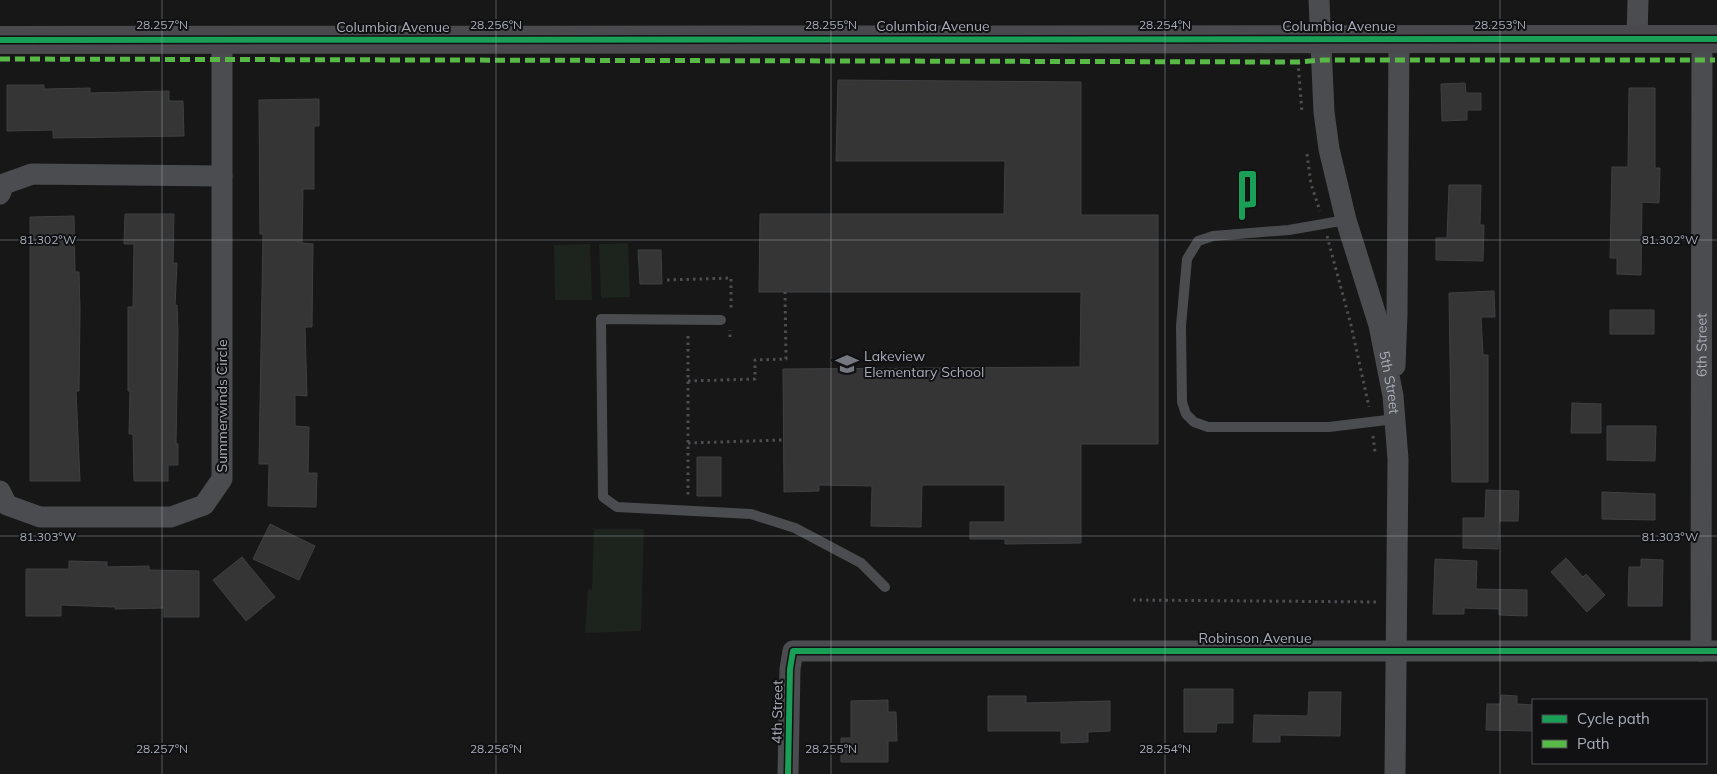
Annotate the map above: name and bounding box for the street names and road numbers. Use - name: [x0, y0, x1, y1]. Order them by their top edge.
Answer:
- street label: Columbia Avenue: [876, 17, 990, 35]
- street label: Columbia Avenue: [1282, 17, 1396, 35]
- street label: Columbia Avenue: [336, 18, 450, 36]
- street label: 6th Street: [1692, 313, 1711, 377]
- street label: Summerwinds Circle: [213, 340, 231, 472]
- street label: 5th Street: [1375, 349, 1403, 415]
- street label: Robinson Avenue: [1198, 629, 1312, 647]
- street label: 4th Street: [767, 680, 787, 744]

